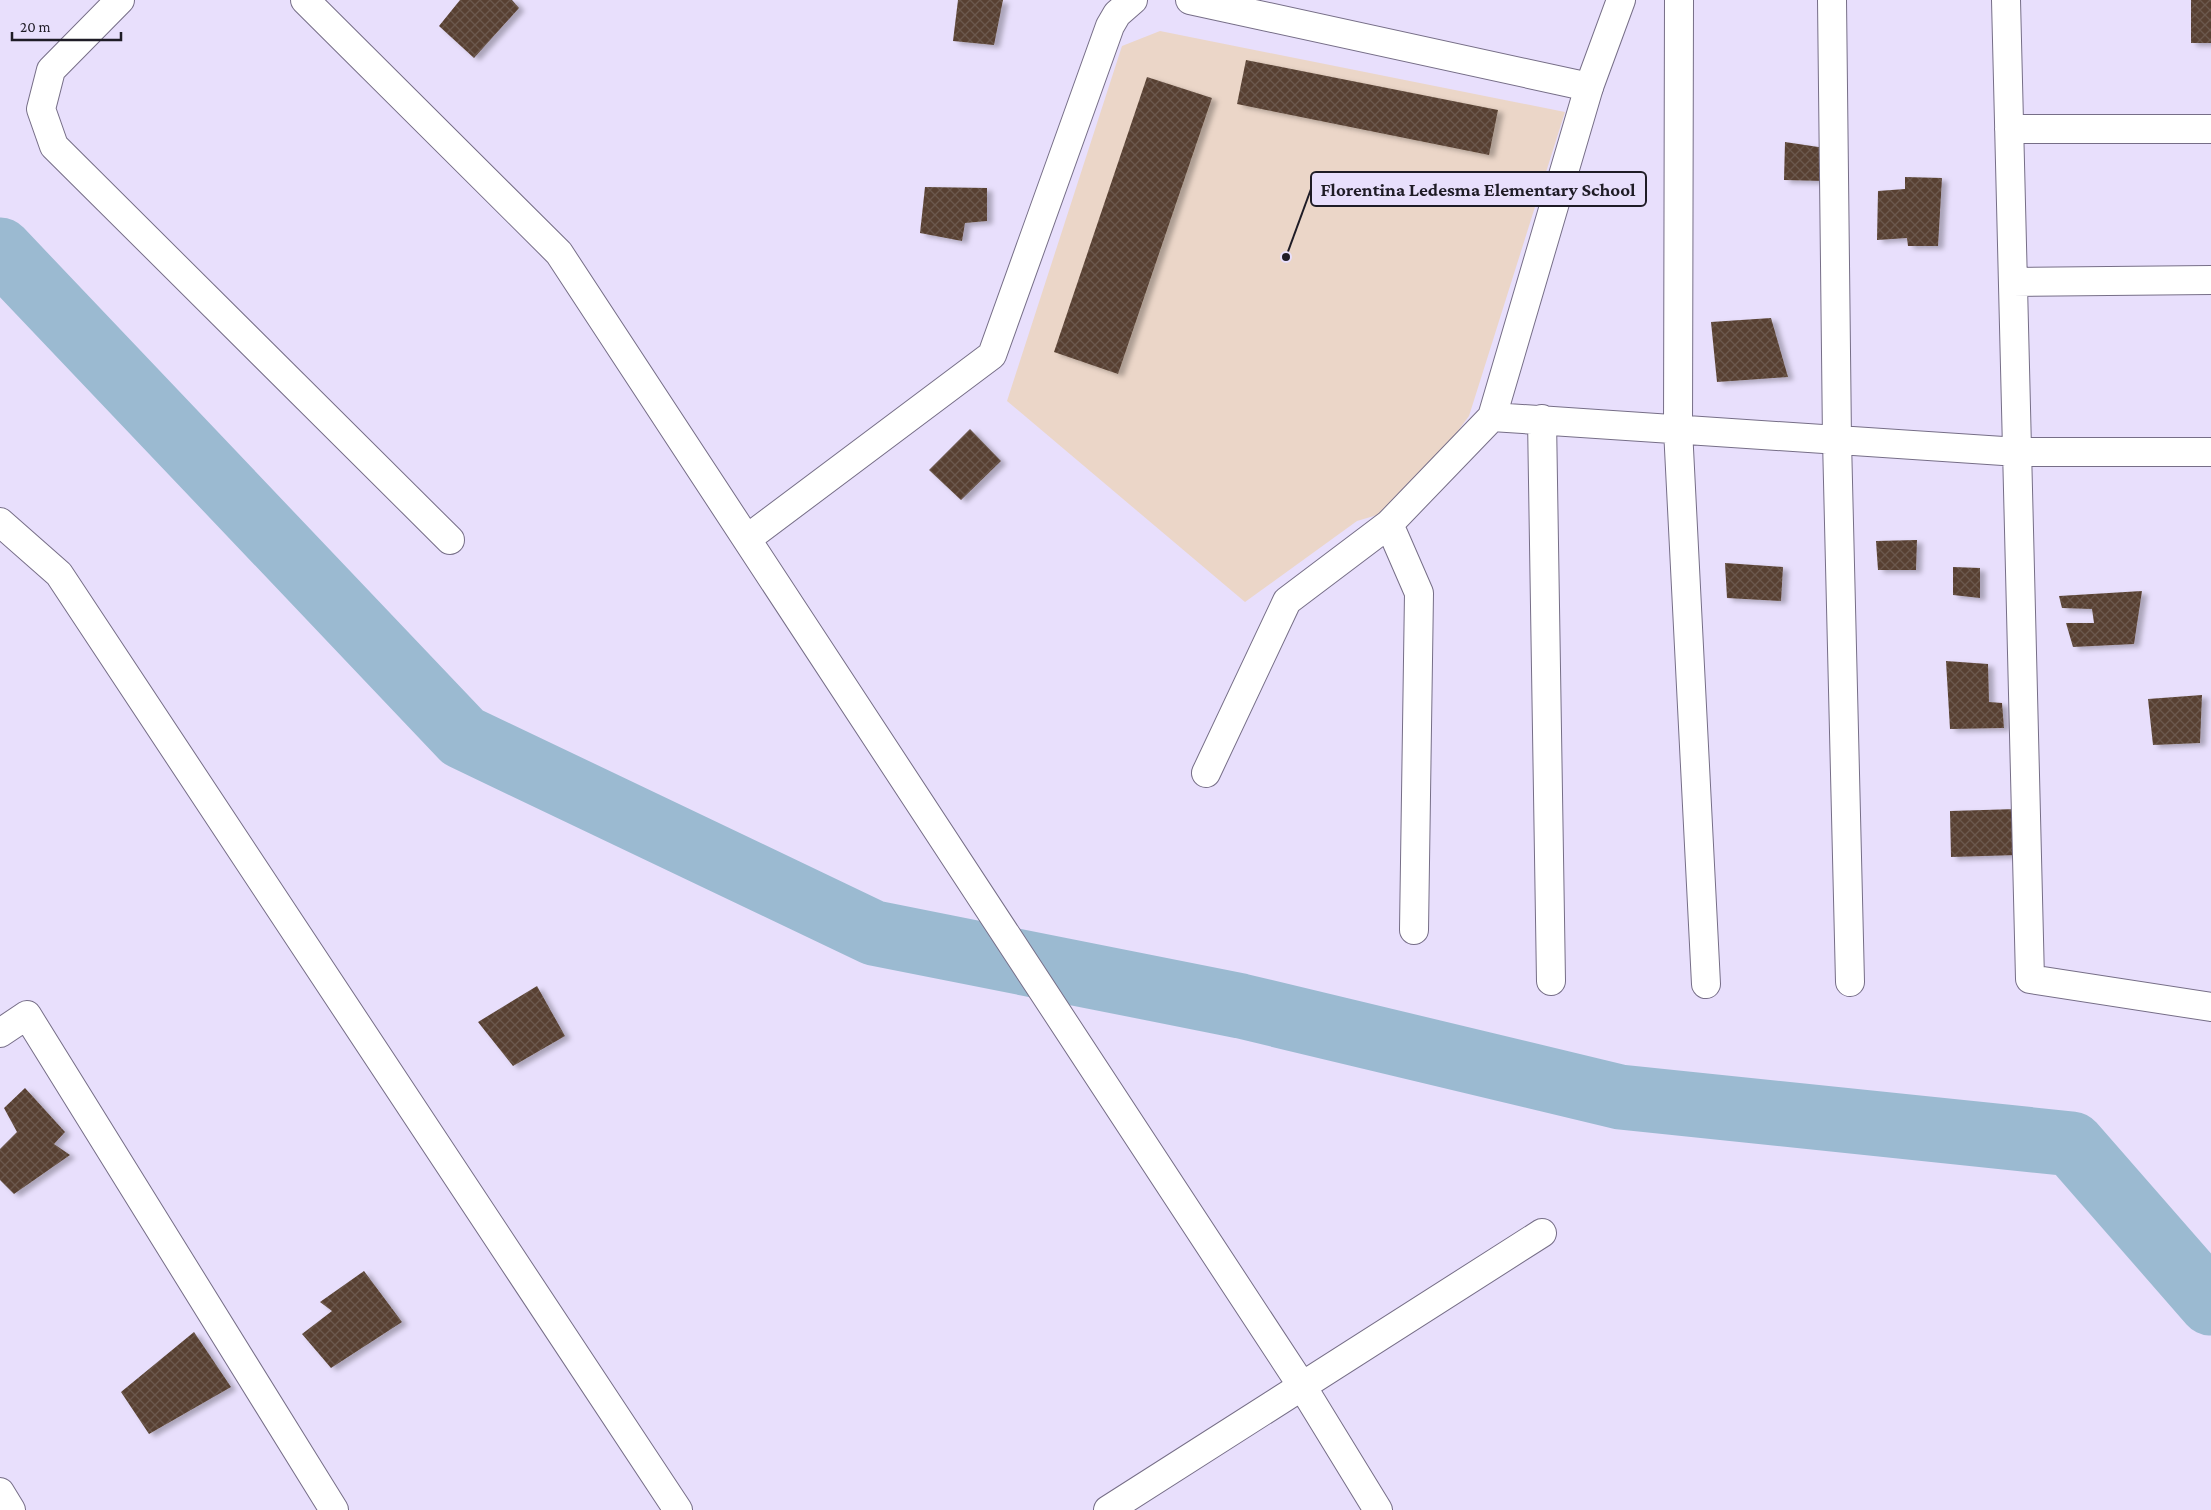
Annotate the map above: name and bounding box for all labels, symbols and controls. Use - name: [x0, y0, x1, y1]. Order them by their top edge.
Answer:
- scale bar: [12, 10, 121, 42]
- text: 20 m: [20, 19, 51, 35]
- callout: Florentina Ledesma Elementary School: [1311, 172, 1646, 206]
- text: Florentina Ledesma Elementary School: [1320, 179, 1636, 200]

